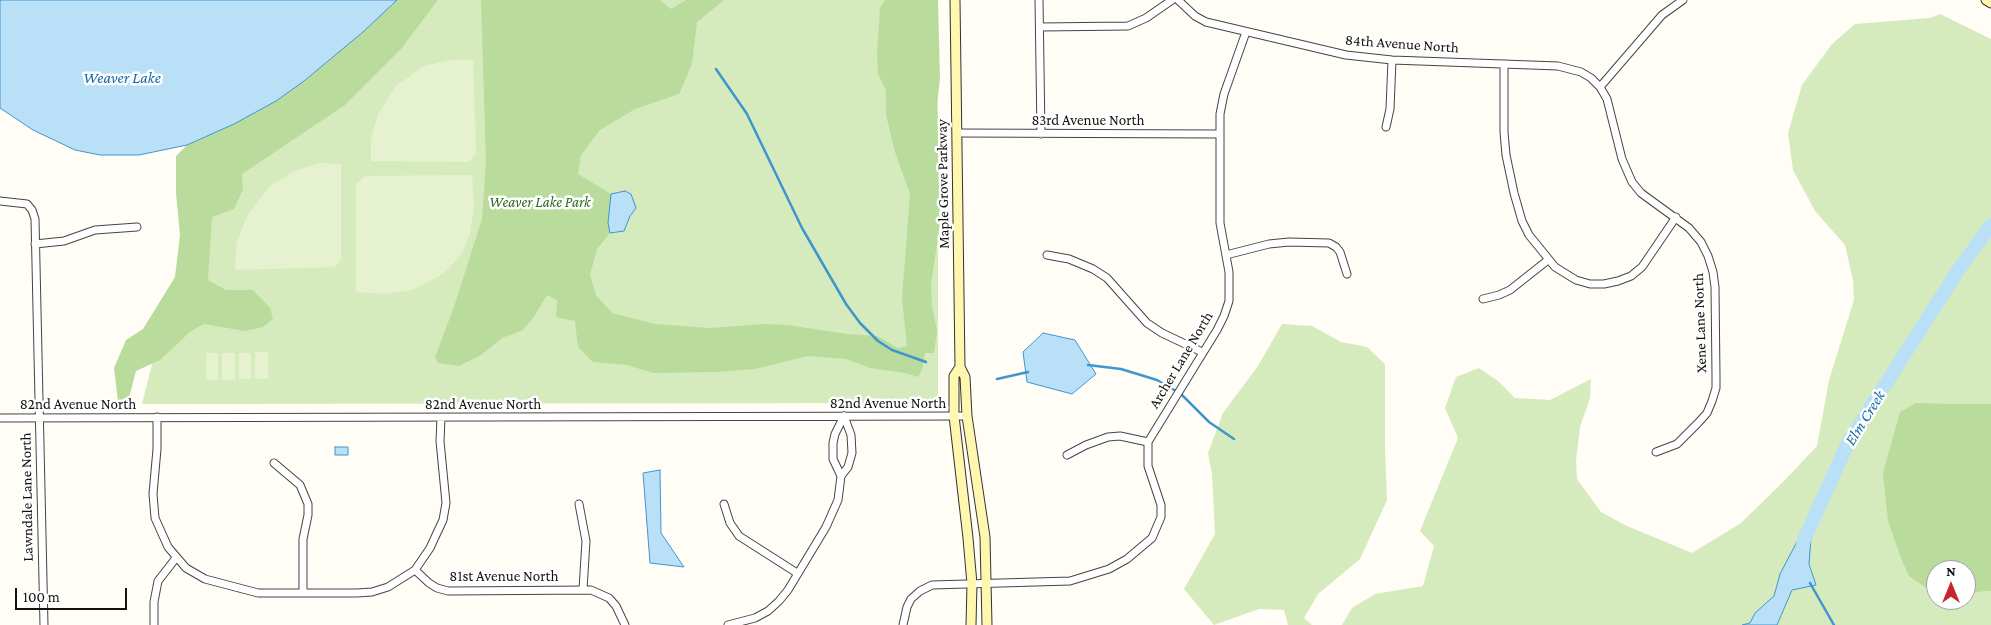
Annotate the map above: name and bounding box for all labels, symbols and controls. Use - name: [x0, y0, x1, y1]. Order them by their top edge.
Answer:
- street label: 84th Avenue North: [1344, 31, 1460, 57]
- water label: Weaver Lake: [83, 68, 161, 88]
- street label: 83rd Avenue North: [1031, 111, 1145, 129]
- street label: Maple Grove Parkway: [933, 119, 953, 249]
- park label: Weaver Lake Park: [489, 193, 591, 211]
- street label: Xene Lane North: [1689, 273, 1711, 373]
- street label: Archer Lane North: [1145, 308, 1217, 412]
- water label: Elm Creek: [1841, 387, 1889, 449]
- street label: 82nd Avenue North: [830, 394, 946, 412]
- street label: 82nd Avenue North: [20, 395, 136, 413]
- street label: 82nd Avenue North: [425, 395, 541, 413]
- street label: Lawndale Lane North: [17, 432, 37, 562]
- north arrow: [1926, 560, 1976, 610]
- text: N: [1946, 563, 1956, 579]
- street label: 81st Avenue North: [449, 567, 559, 585]
- scale bar: [18, 578, 130, 610]
- text: 100 m: [23, 589, 60, 605]

